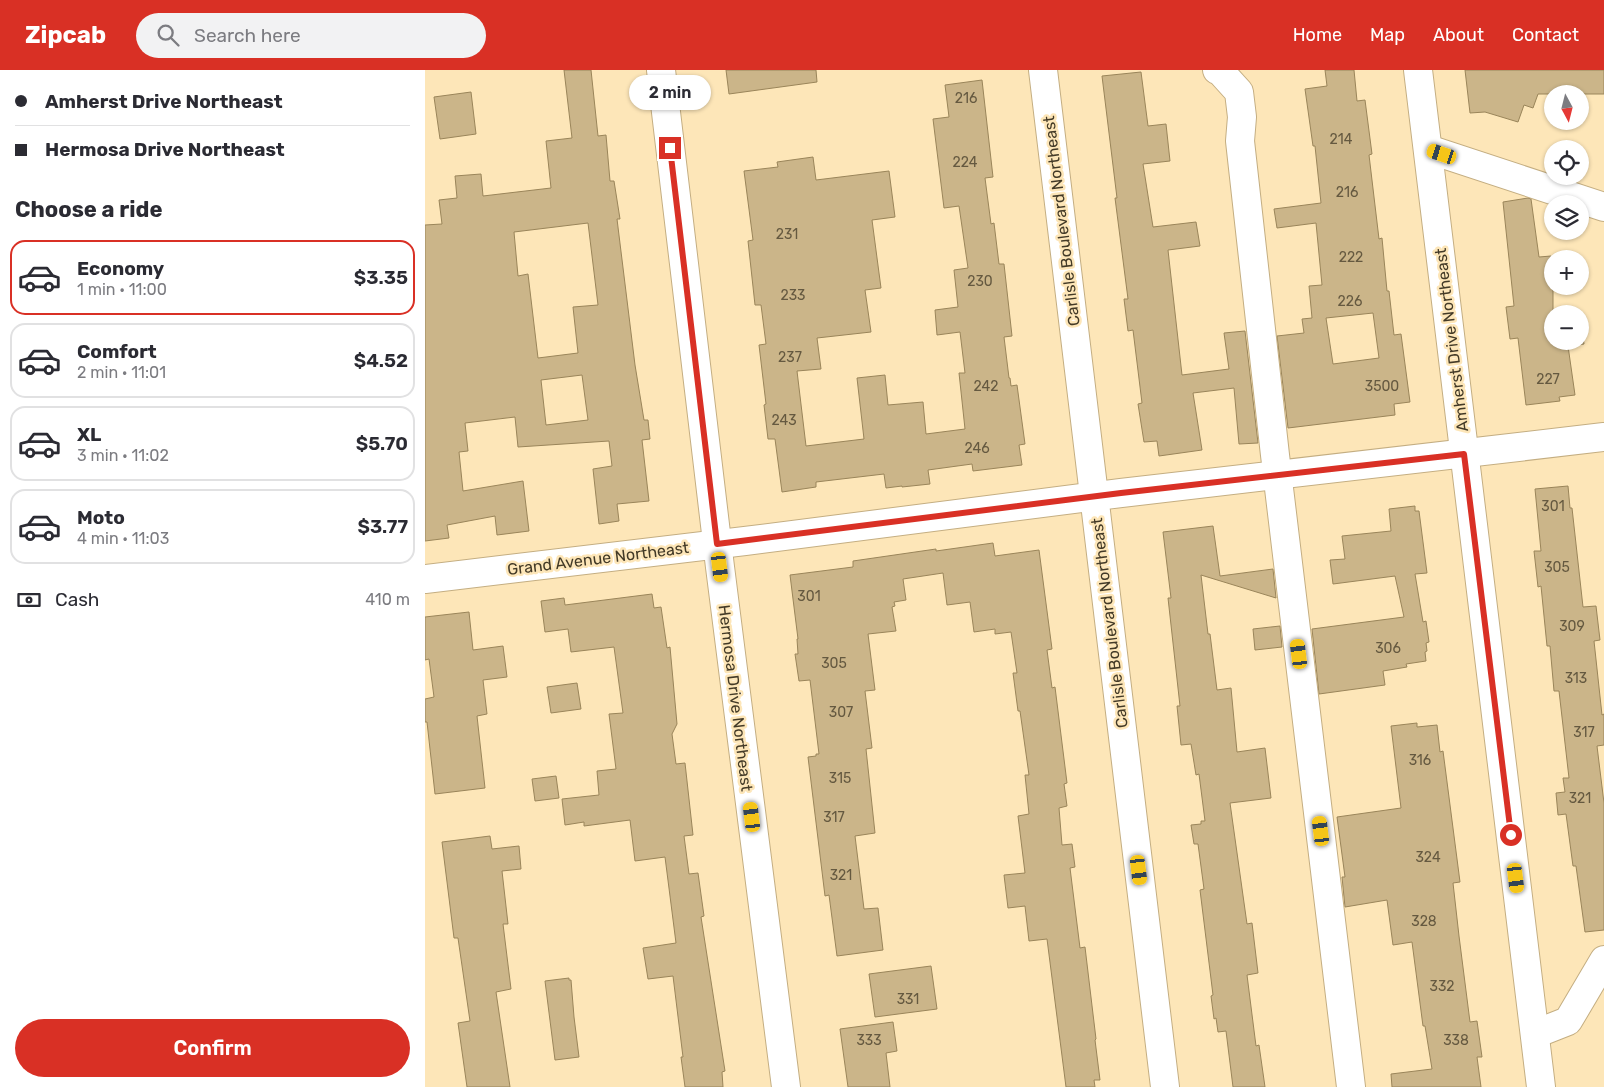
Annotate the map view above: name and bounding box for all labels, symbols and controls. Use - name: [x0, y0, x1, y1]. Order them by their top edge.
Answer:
- search box: [136, 13, 486, 58]
- text: Zipcab: [25, 21, 106, 49]
- icon: search: [154, 21, 182, 49]
- text: Search here: [194, 24, 301, 47]
- text: Home: [1293, 24, 1342, 46]
- text: Map: [1370, 24, 1405, 46]
- text: About: [1433, 24, 1484, 46]
- text: Contact: [1512, 24, 1579, 46]
- callout: 2 min: [629, 75, 711, 110]
- text: 2 min: [649, 83, 691, 102]
- north arrow: [1544, 85, 1589, 130]
- map controls: [1544, 85, 1589, 350]
- text: Amherst Drive Northeast: [45, 90, 283, 113]
- house number: 216: [955, 90, 977, 107]
- street label: Carlisle Boulevard Northeast: [1039, 115, 1084, 327]
- house number: 214: [1330, 131, 1353, 148]
- route end: [659, 137, 681, 159]
- text: Hermosa Drive Northeast: [45, 138, 285, 161]
- button: locate: [1544, 140, 1589, 185]
- car: [1425, 142, 1458, 166]
- house number: 224: [953, 154, 978, 171]
- house number: 216: [1336, 184, 1358, 201]
- button: layers: [1544, 195, 1589, 240]
- text: Choose a ride: [15, 196, 162, 223]
- house number: 231: [776, 226, 798, 243]
- street label: Amherst Drive Northeast: [1431, 247, 1472, 433]
- house number: 222: [1339, 249, 1363, 266]
- button: +: [1544, 250, 1589, 295]
- icon: car: [17, 255, 62, 300]
- text: Economy: [77, 257, 164, 280]
- text: $3.35: [354, 266, 408, 289]
- house number: 230: [967, 273, 993, 290]
- text: 1 min · 11:00: [77, 280, 167, 299]
- house number: 233: [780, 287, 806, 304]
- house number: 226: [1338, 293, 1362, 310]
- button: −: [1544, 305, 1589, 350]
- icon: car: [17, 338, 62, 383]
- text: Comfort: [77, 340, 157, 363]
- text: $4.52: [354, 349, 408, 372]
- house number: 237: [778, 349, 802, 366]
- text: 2 min · 11:01: [77, 363, 166, 382]
- house number: 227: [1536, 371, 1560, 388]
- house number: 242: [974, 378, 999, 395]
- house number: 3500: [1365, 378, 1399, 395]
- house number: 243: [771, 412, 797, 429]
- icon: car: [17, 421, 62, 466]
- text: XL: [77, 423, 101, 446]
- text: $5.70: [356, 432, 408, 455]
- house number: 246: [964, 440, 990, 457]
- text: 3 min · 11:02: [77, 446, 169, 465]
- house number: 301: [1541, 498, 1565, 515]
- icon: car: [17, 504, 62, 549]
- text: Moto: [77, 506, 125, 529]
- text: $3.77: [357, 515, 408, 538]
- street label: Carlisle Boulevard Northeast: [1087, 517, 1132, 729]
- text: 4 min · 11:03: [77, 529, 169, 548]
- street label: Grand Avenue Northeast: [506, 538, 690, 579]
- car: [710, 551, 729, 583]
- house number: 305: [1544, 559, 1570, 576]
- icon: cash: [15, 586, 43, 614]
- text: Cash: [55, 588, 99, 611]
- house number: 301: [797, 588, 821, 605]
- text: 410 m: [365, 590, 410, 609]
- street label: Hermosa Drive Northeast: [715, 604, 756, 792]
- house number: 309: [1559, 618, 1585, 635]
- car: [1289, 638, 1308, 670]
- house number: 306: [1375, 640, 1401, 657]
- house number: 305: [821, 655, 847, 672]
- house number: 313: [1565, 670, 1587, 687]
- house number: 307: [829, 704, 853, 721]
- house number: 317: [1573, 724, 1595, 741]
- house number: 316: [1409, 752, 1431, 769]
- house number: 315: [829, 770, 851, 787]
- house number: 321: [1569, 790, 1591, 807]
- car: [742, 801, 761, 833]
- house number: 317: [823, 809, 845, 826]
- car: [1311, 815, 1330, 847]
- route start: [1500, 824, 1522, 846]
- house number: 324: [1415, 849, 1441, 866]
- car: [1129, 854, 1148, 886]
- car: [1506, 862, 1525, 894]
- house number: 321: [830, 867, 852, 884]
- house number: 328: [1411, 913, 1437, 930]
- house number: 332: [1429, 978, 1455, 995]
- house number: 331: [897, 991, 919, 1008]
- button: Confirm: [15, 1019, 410, 1077]
- house number: 333: [856, 1032, 882, 1049]
- house number: 338: [1443, 1032, 1469, 1049]

